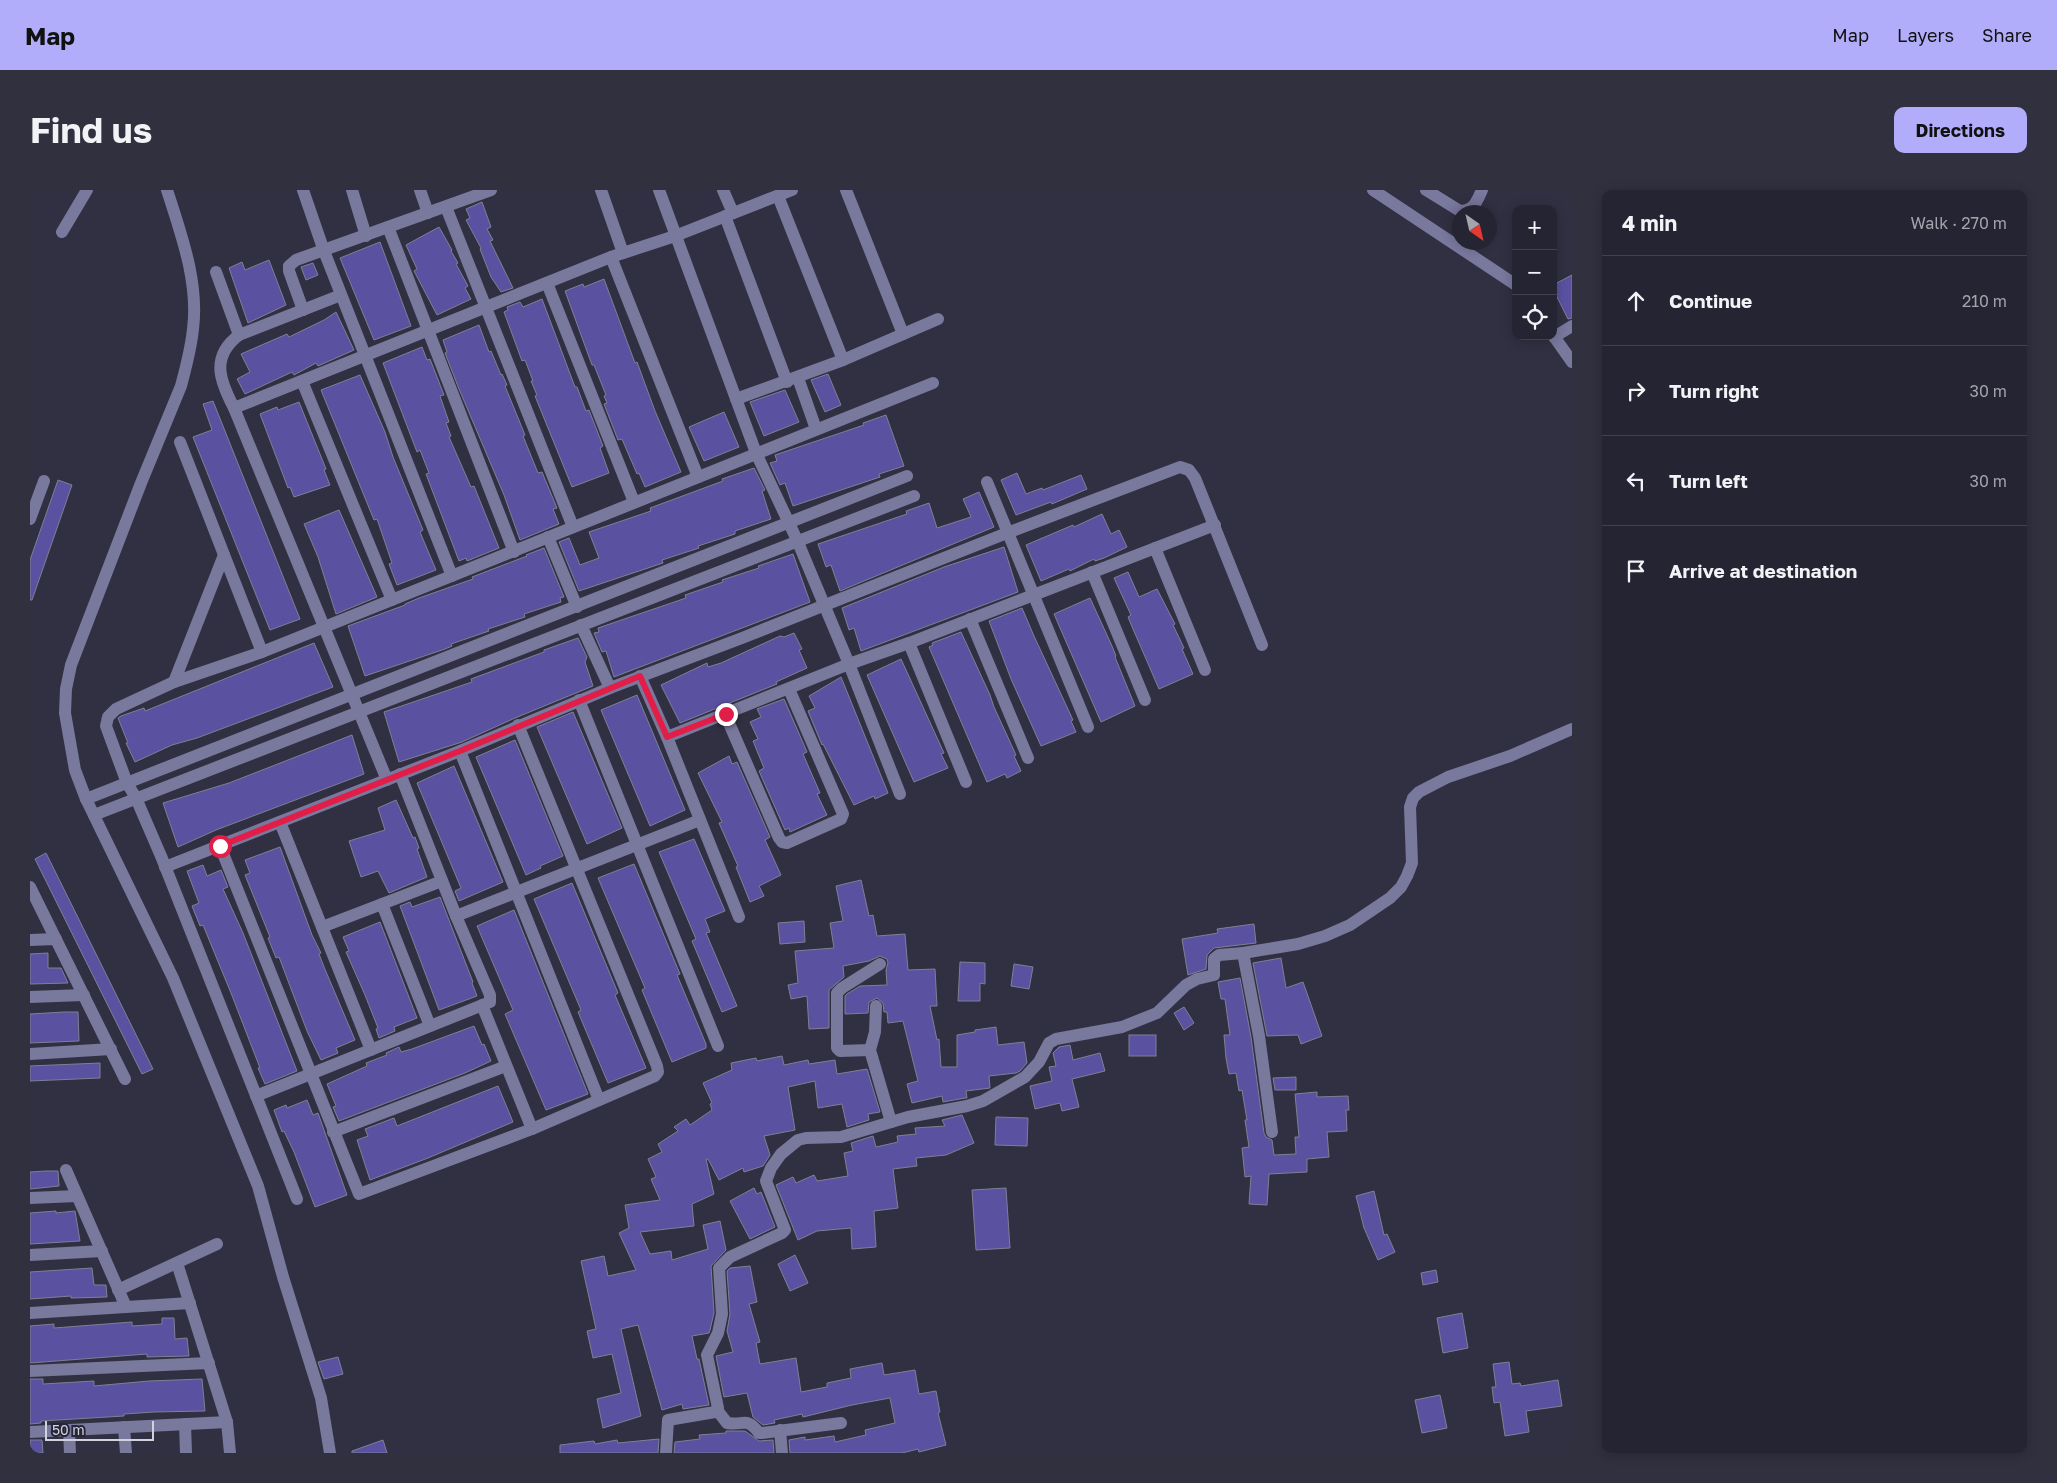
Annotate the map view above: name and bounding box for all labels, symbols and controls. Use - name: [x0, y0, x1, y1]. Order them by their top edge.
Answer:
- text: Map: [25, 21, 75, 50]
- text: Map: [1832, 24, 1869, 46]
- text: Layers: [1897, 24, 1954, 46]
- text: Share: [1982, 24, 2032, 46]
- button: Directions: [1894, 107, 2027, 153]
- text: Find us: [30, 109, 152, 151]
- north arrow: [1452, 205, 1497, 250]
- map controls: [1512, 205, 1557, 340]
- button: +: [1512, 205, 1557, 250]
- text: 4 min: [1622, 210, 1677, 236]
- text: Walk · 270 m: [1910, 213, 2007, 233]
- button: −: [1512, 250, 1557, 295]
- icon: ahead: [1622, 287, 1650, 315]
- text: Continue: [1669, 289, 1752, 312]
- text: 210 m: [1962, 291, 2007, 311]
- button: locate: [1512, 295, 1557, 340]
- icon: right: [1622, 377, 1650, 405]
- text: Turn right: [1669, 379, 1759, 402]
- text: 30 m: [1970, 381, 2007, 401]
- icon: left: [1622, 467, 1650, 495]
- text: Turn left: [1669, 469, 1748, 492]
- text: 30 m: [1970, 471, 2007, 491]
- icon: arrive: [1622, 557, 1650, 585]
- text: Arrive at destination: [1669, 559, 1857, 582]
- route end: [715, 703, 738, 726]
- route start: [209, 835, 232, 858]
- scale bar: [45, 1418, 154, 1441]
- text: 50 m: [52, 1421, 85, 1438]

